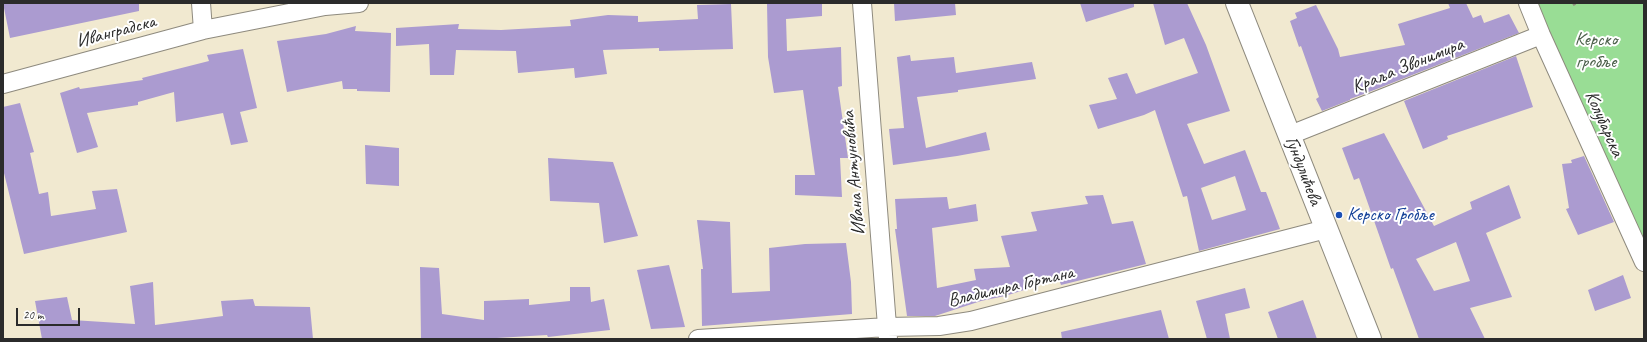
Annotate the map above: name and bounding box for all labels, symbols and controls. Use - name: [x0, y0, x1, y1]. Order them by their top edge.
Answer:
- street label: Иванградска: [74, 10, 158, 54]
- park label: Керско гробље: [1575, 29, 1617, 73]
- street label: Краља Звонимира: [1349, 33, 1467, 99]
- street label: Колубарска: [1579, 87, 1629, 161]
- street label: Ивана Антуновића: [837, 110, 871, 236]
- street label: Гундулићева: [1279, 133, 1327, 209]
- place label: Керско Гробље: [1347, 204, 1434, 226]
- marker: Керско Гробље: [1334, 210, 1344, 220]
- street label: Владимира Гортана: [946, 261, 1076, 313]
- scale bar: [18, 300, 82, 326]
- text: 20 m: [23, 307, 43, 323]

